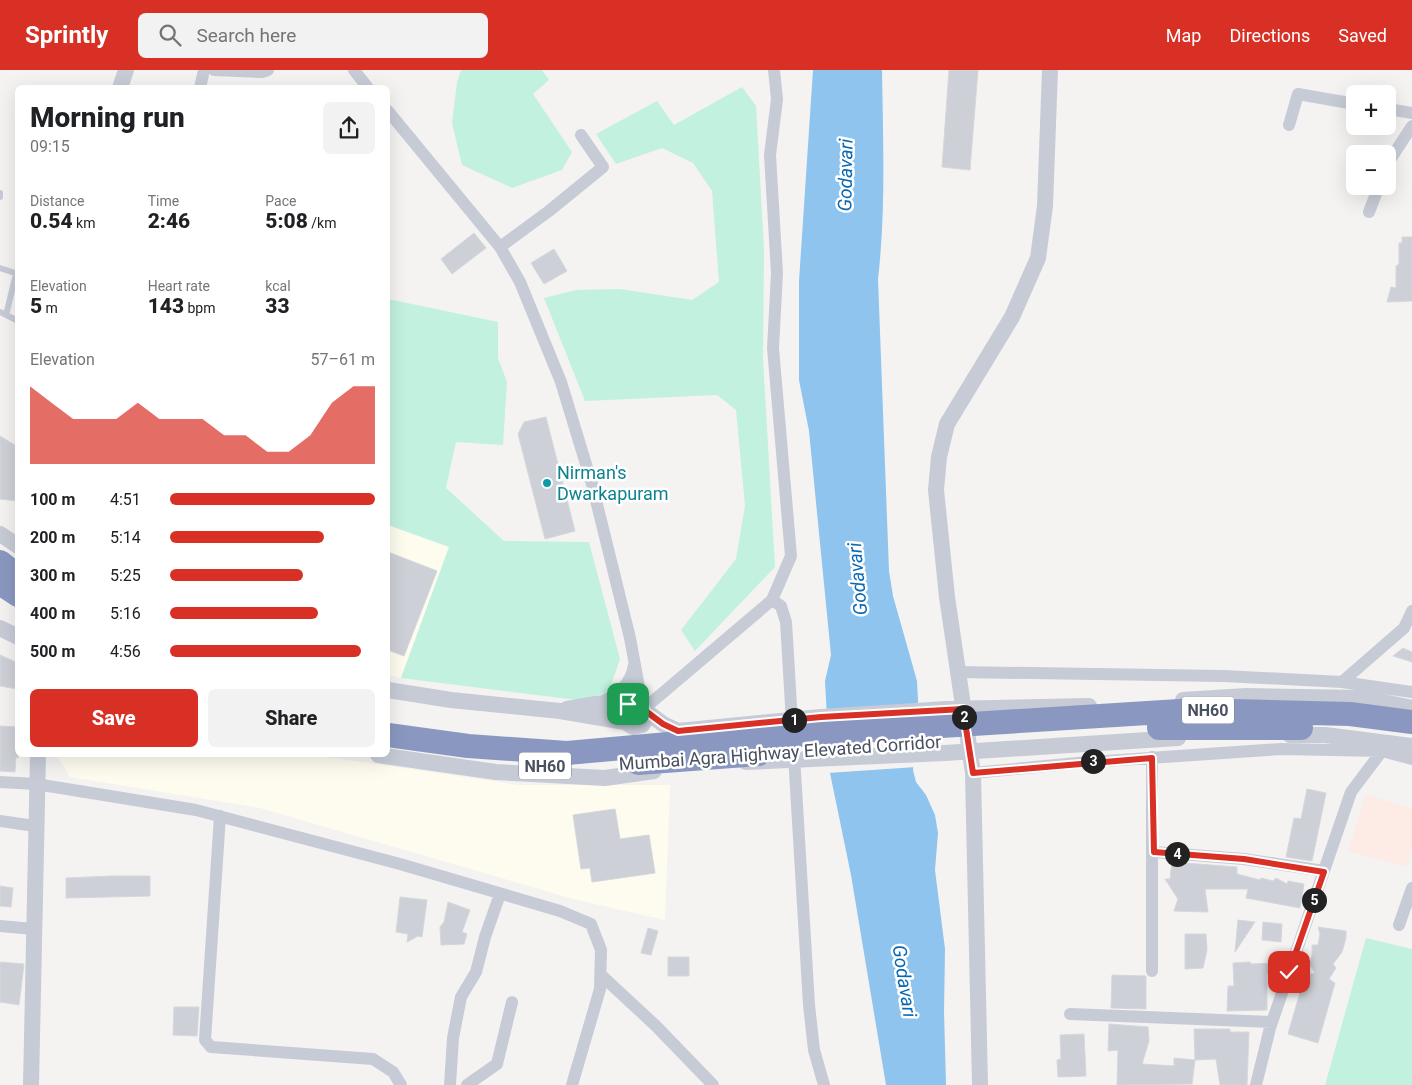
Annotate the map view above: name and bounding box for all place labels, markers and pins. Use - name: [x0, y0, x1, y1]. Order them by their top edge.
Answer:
- place label: Nirman's Dwarkapuram: [557, 462, 669, 504]
- marker: Nirman's Dwarkapuram: [541, 477, 553, 489]
- pin: [607, 683, 649, 725]
- pin: 2: [952, 704, 976, 730]
- pin: 1: [782, 708, 806, 732]
- pin: 3: [1080, 748, 1106, 774]
- pin: 4: [1164, 842, 1190, 866]
- pin: 5: [1302, 888, 1326, 912]
- pin: [1268, 951, 1310, 993]

